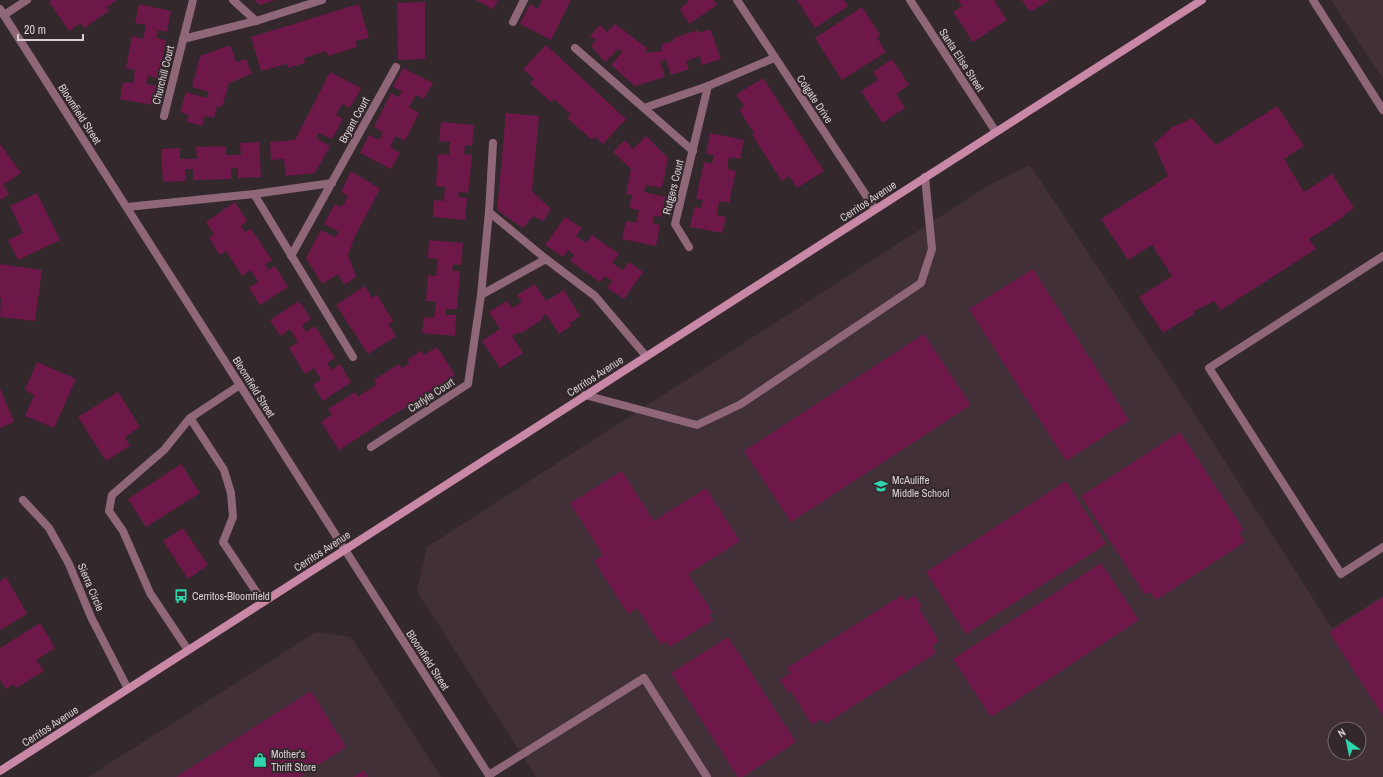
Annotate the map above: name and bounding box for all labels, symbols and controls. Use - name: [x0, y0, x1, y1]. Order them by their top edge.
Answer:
- scale bar: [18, 16, 83, 42]
- text: 20 m: [24, 22, 46, 38]
- street label: Santa Elise Street: [936, 26, 988, 95]
- street label: Churchill Court: [149, 44, 177, 106]
- street label: Colgate Drive: [794, 72, 836, 126]
- street label: Bloomfield Street: [55, 81, 105, 147]
- street label: Bryant Court: [336, 94, 373, 146]
- street label: Rutgers Court: [659, 158, 687, 216]
- street label: Cerritos Avenue: [837, 178, 899, 224]
- street label: Cerritos Avenue: [564, 353, 626, 399]
- street label: Bloomfield Street: [230, 354, 279, 420]
- street label: Carlyle Court: [405, 375, 457, 415]
- place label: McAuliffe Middle School: [892, 473, 949, 500]
- school or university icon: McAuliffe Middle School: [873, 478, 889, 494]
- street label: Cerritos Avenue: [291, 528, 353, 574]
- street label: Sierra Circle: [75, 561, 107, 613]
- bus stop icon: Cerritos-Bloomfield: [173, 588, 189, 604]
- place label: Cerritos-Bloomfield: [192, 589, 270, 603]
- street label: Bloomfield Street: [403, 627, 453, 693]
- street label: Cerritos Avenue: [19, 703, 81, 749]
- north arrow: [1327, 721, 1367, 761]
- text: N: [1335, 725, 1348, 740]
- place label: Mother's Thrift Store: [271, 747, 316, 774]
- shop icon: Mother's Thrift Store: [252, 752, 268, 768]

